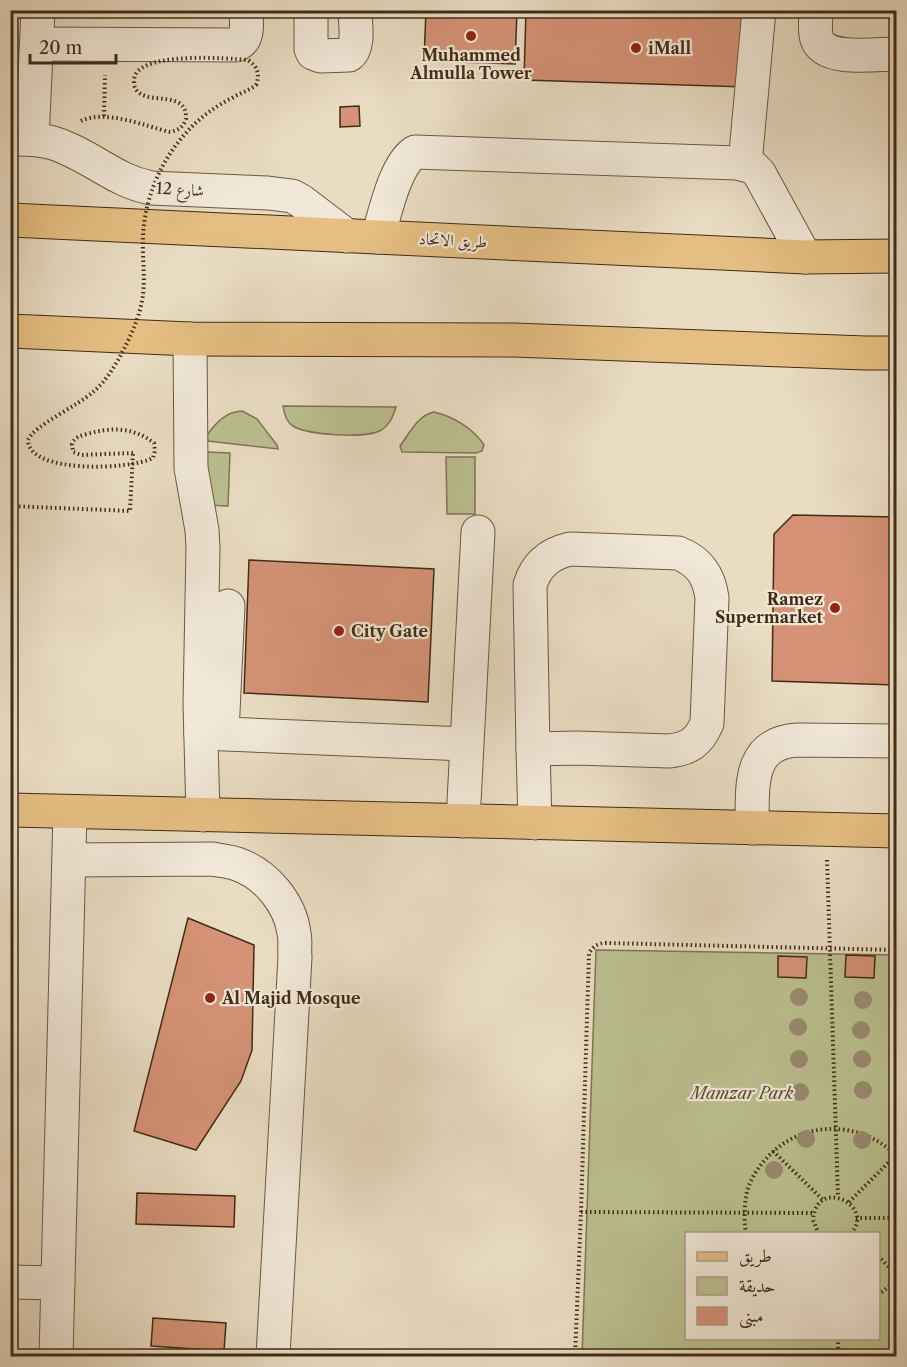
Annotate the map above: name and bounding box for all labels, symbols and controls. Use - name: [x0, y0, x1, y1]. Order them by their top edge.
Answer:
- scale bar: [30, 27, 116, 65]
- marker: Muhammed Almulla Tower: [464, 29, 478, 43]
- text: 20 m: [39, 37, 83, 59]
- place label: iMall: [648, 38, 691, 58]
- marker: iMall: [629, 41, 643, 55]
- place label: Muhammed Almulla Tower: [409, 45, 532, 83]
- street label: شارع 12: [155, 178, 204, 204]
- street label: طريق الاتحاد: [418, 228, 488, 253]
- place label: Ramez Supermarket: [715, 589, 824, 627]
- marker: Ramez Supermarket: [828, 601, 842, 615]
- place label: City Gate: [351, 621, 429, 641]
- marker: City Gate: [332, 624, 346, 638]
- place label: Al Majid Mosque: [221, 988, 361, 1008]
- marker: Al Majid Mosque: [203, 991, 217, 1005]
- park label: Mamzar Park: [689, 1083, 794, 1103]
- legend: [685, 1232, 880, 1340]
- text: طريق: [739, 1245, 772, 1268]
- text: حديقة: [739, 1275, 775, 1297]
- text: مبنى: [739, 1305, 764, 1329]

